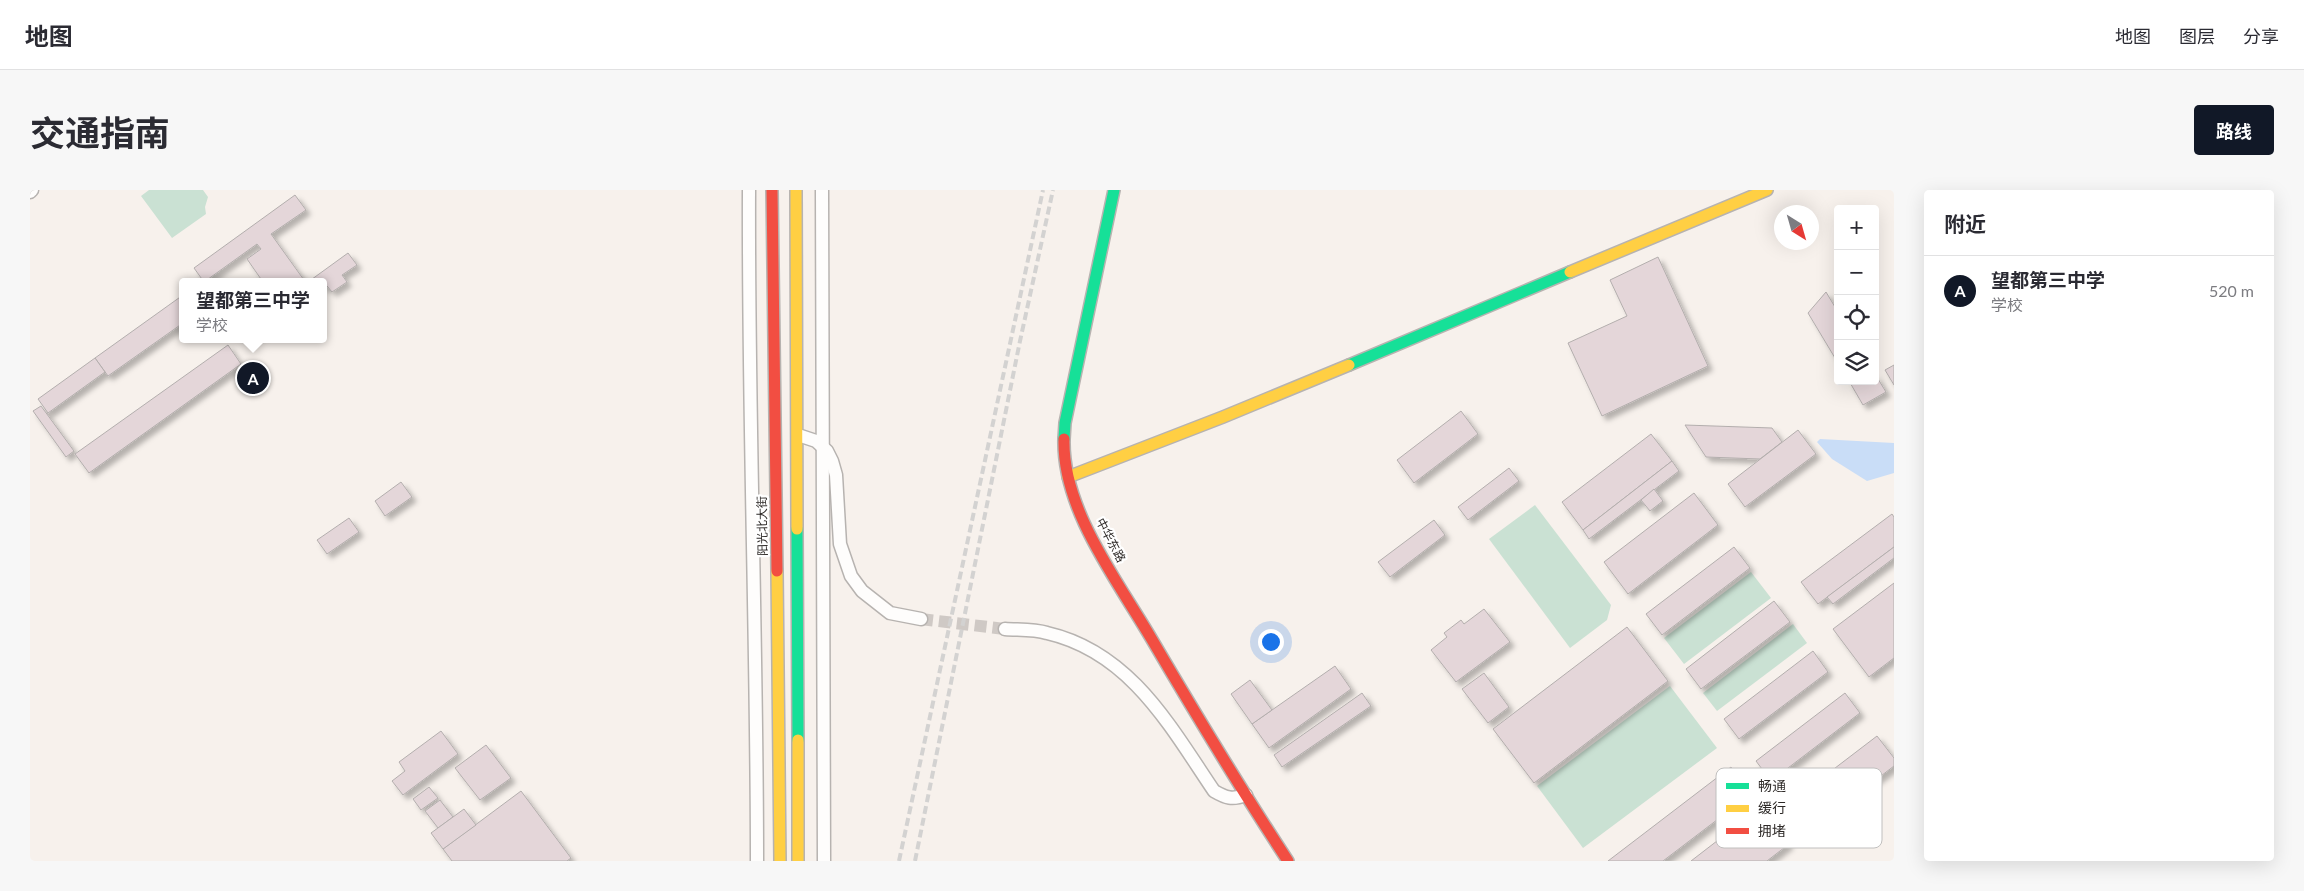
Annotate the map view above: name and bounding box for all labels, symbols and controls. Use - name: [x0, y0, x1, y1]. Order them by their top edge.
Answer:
- text: 地图: [25, 21, 73, 50]
- text: 地图: [2115, 25, 2151, 47]
- text: 图层: [2179, 25, 2215, 47]
- text: 分享: [2243, 25, 2279, 47]
- button: 路线: [2194, 105, 2274, 155]
- text: 交通指南: [30, 111, 170, 153]
- north arrow: [1774, 205, 1819, 250]
- map controls: [1834, 205, 1879, 385]
- button: +: [1834, 205, 1879, 250]
- text: 附近: [1944, 211, 1986, 236]
- button: −: [1834, 250, 1879, 295]
- text: 望都第三中学: [1991, 268, 2105, 291]
- popup: [179, 278, 327, 343]
- text: A: [1954, 281, 1966, 300]
- text: 520 m: [2209, 281, 2254, 300]
- text: 望都第三中学: [196, 288, 310, 311]
- button: locate: [1834, 295, 1879, 340]
- text: 学校: [1991, 295, 2023, 314]
- text: 学校: [196, 315, 228, 334]
- button: layers: [1834, 340, 1879, 385]
- pin: A: [237, 359, 269, 397]
- street label: 阳光北大街: [754, 496, 770, 556]
- street label: 中华东路: [1093, 515, 1129, 565]
- your location: [1258, 629, 1284, 655]
- legend: [1716, 768, 1882, 848]
- text: 畅通: [1758, 777, 1786, 794]
- text: 缓行: [1758, 799, 1786, 816]
- text: 拥堵: [1758, 822, 1786, 839]

